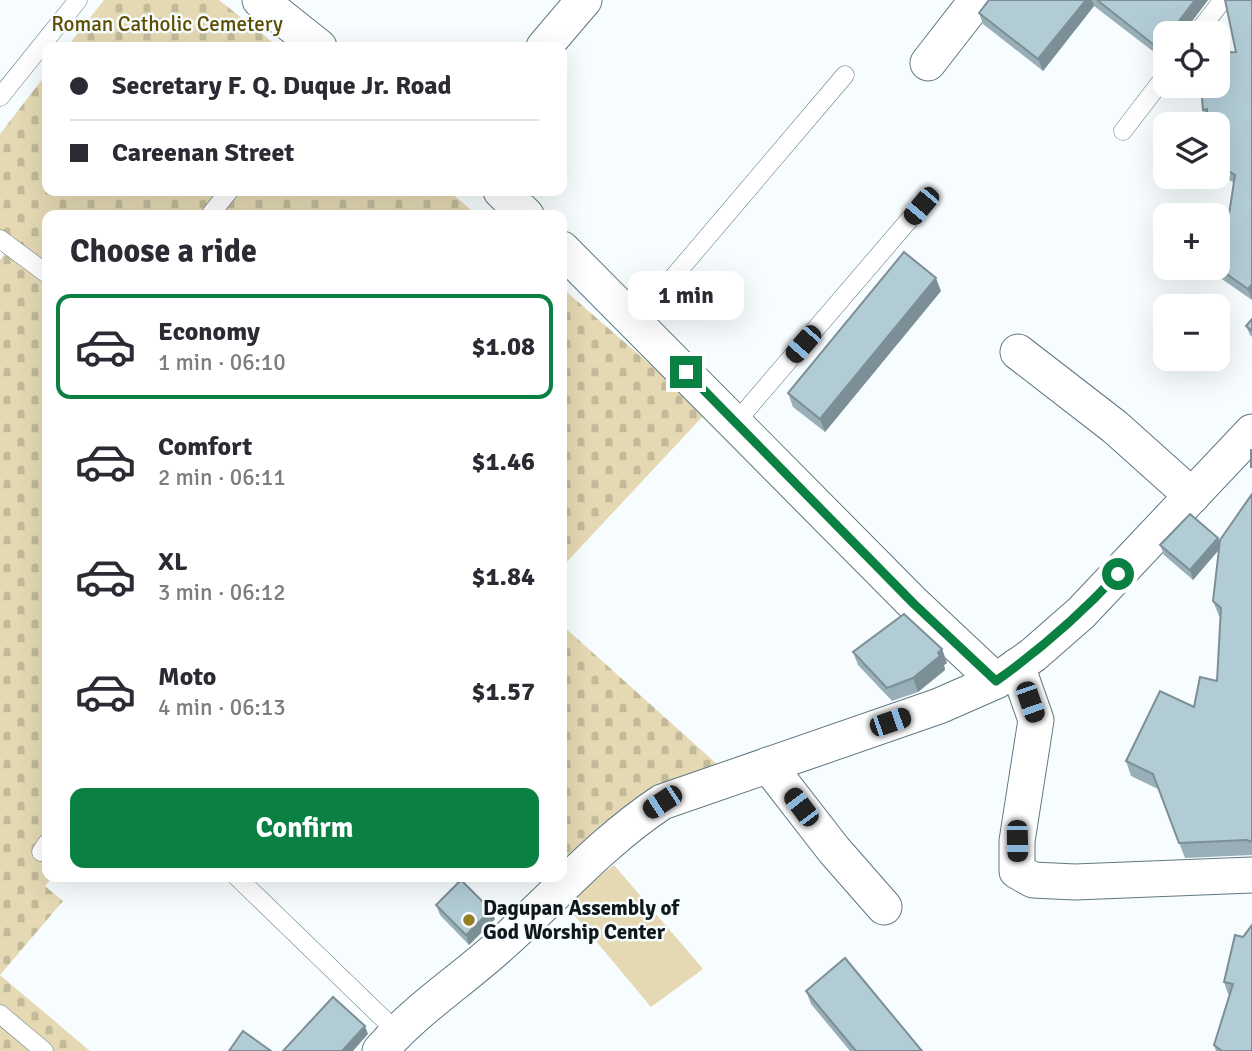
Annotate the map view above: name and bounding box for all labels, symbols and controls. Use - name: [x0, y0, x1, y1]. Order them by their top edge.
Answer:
- park label: Roman Catholic Cemetery: [51, 11, 283, 37]
- map controls: [1153, 21, 1230, 371]
- button: locate: [1153, 21, 1230, 98]
- text: Secretary F. Q. Duque Jr. Road: [112, 70, 452, 102]
- button: layers: [1153, 112, 1230, 189]
- text: Careenan Street: [112, 137, 294, 169]
- car: [900, 183, 943, 229]
- button: +: [1153, 203, 1230, 280]
- text: Choose a ride: [70, 232, 257, 271]
- callout: 1 min: [628, 270, 744, 320]
- text: 1 min: [658, 281, 714, 310]
- button: −: [1153, 294, 1230, 371]
- icon: car: [74, 315, 137, 378]
- text: Economy: [158, 316, 260, 348]
- car: [782, 321, 825, 367]
- text: $1.08: [471, 331, 535, 363]
- text: 1 min · 06:10: [158, 348, 286, 377]
- route end: [670, 356, 702, 388]
- icon: car: [74, 430, 137, 493]
- text: Comfort: [158, 431, 252, 463]
- text: $1.46: [471, 446, 535, 478]
- text: 2 min · 06:11: [158, 463, 286, 492]
- icon: car: [74, 545, 137, 608]
- text: XL: [158, 546, 188, 578]
- route start: [1102, 558, 1134, 590]
- text: $1.84: [471, 561, 535, 593]
- text: 3 min · 06:12: [158, 578, 286, 607]
- icon: car: [74, 660, 137, 723]
- text: Moto: [158, 661, 216, 693]
- text: $1.57: [471, 676, 535, 708]
- car: [1014, 679, 1047, 725]
- text: 4 min · 06:13: [158, 693, 286, 722]
- car: [867, 705, 914, 739]
- car: [639, 782, 686, 822]
- car: [780, 784, 823, 830]
- button: Confirm: [70, 788, 539, 868]
- car: [1007, 820, 1028, 862]
- place label: Dagupan Assembly of God Worship Center: [483, 895, 680, 945]
- marker: Dagupan Assembly of God Worship Center: [461, 912, 477, 928]

